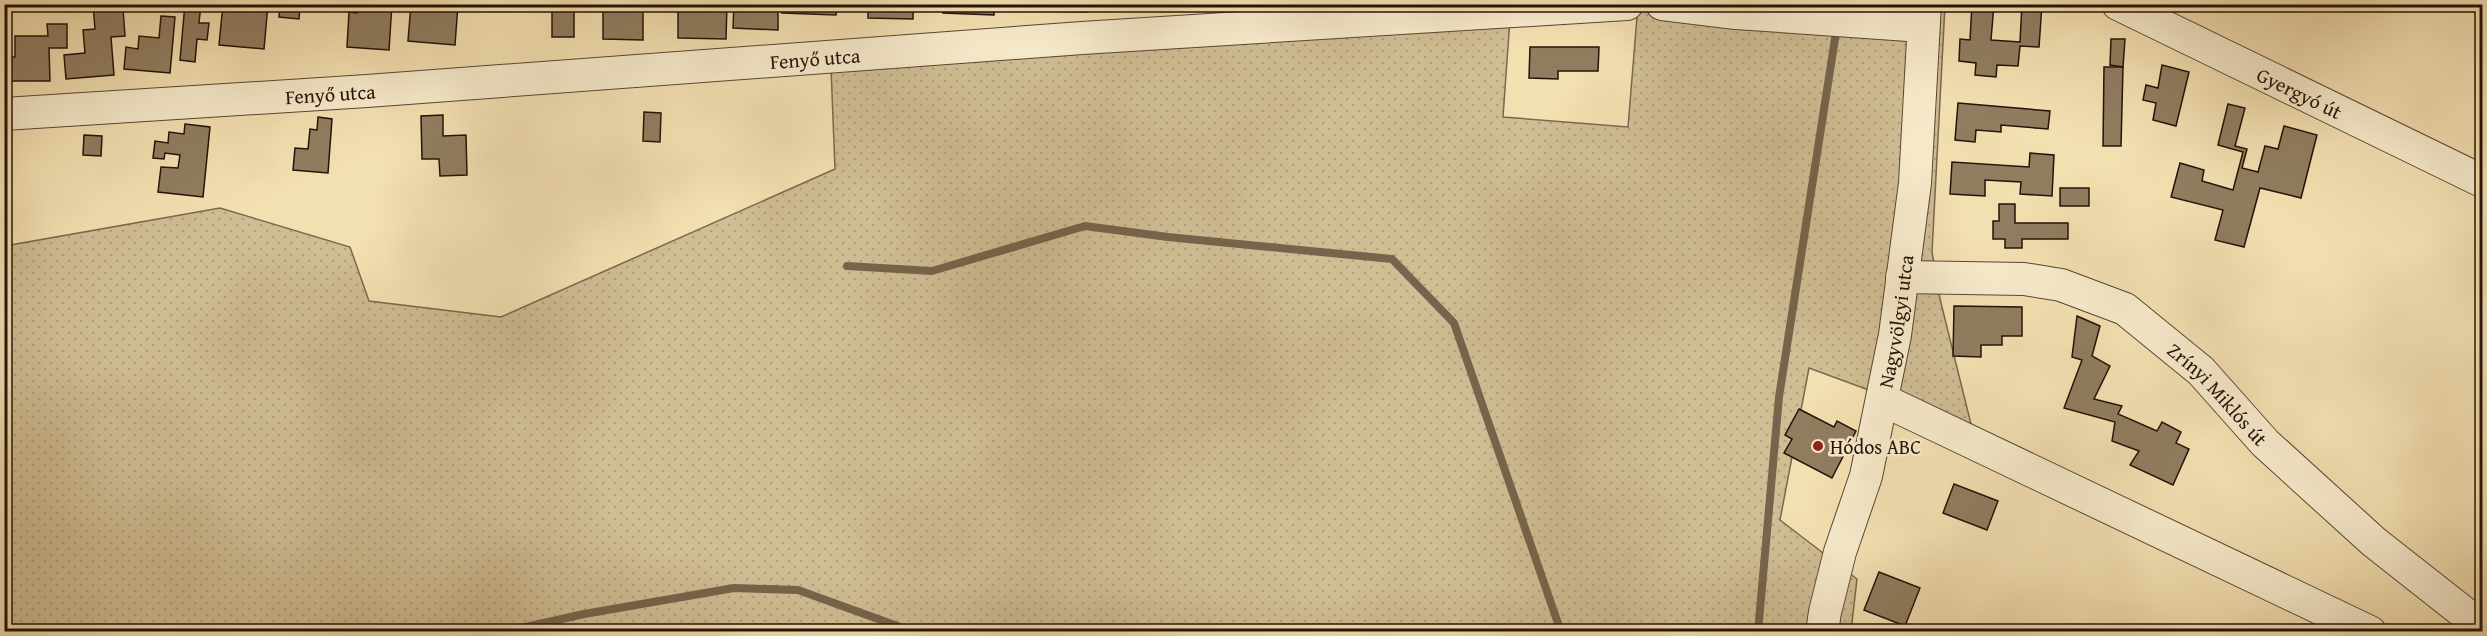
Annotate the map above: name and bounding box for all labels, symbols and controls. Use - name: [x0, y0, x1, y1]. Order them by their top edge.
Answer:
- street label: Fenyő utca: [769, 40, 862, 76]
- street label: Gyergyó út: [2252, 59, 2347, 125]
- street label: Fenyő utca: [284, 76, 377, 111]
- street label: Nagyvölgyi utca: [1870, 252, 1920, 390]
- street label: Zrínyi Miklós út: [2162, 335, 2275, 452]
- place label: Hódos ABC: [1830, 432, 1921, 461]
- marker: Hódos ABC: [1811, 439, 1825, 453]

